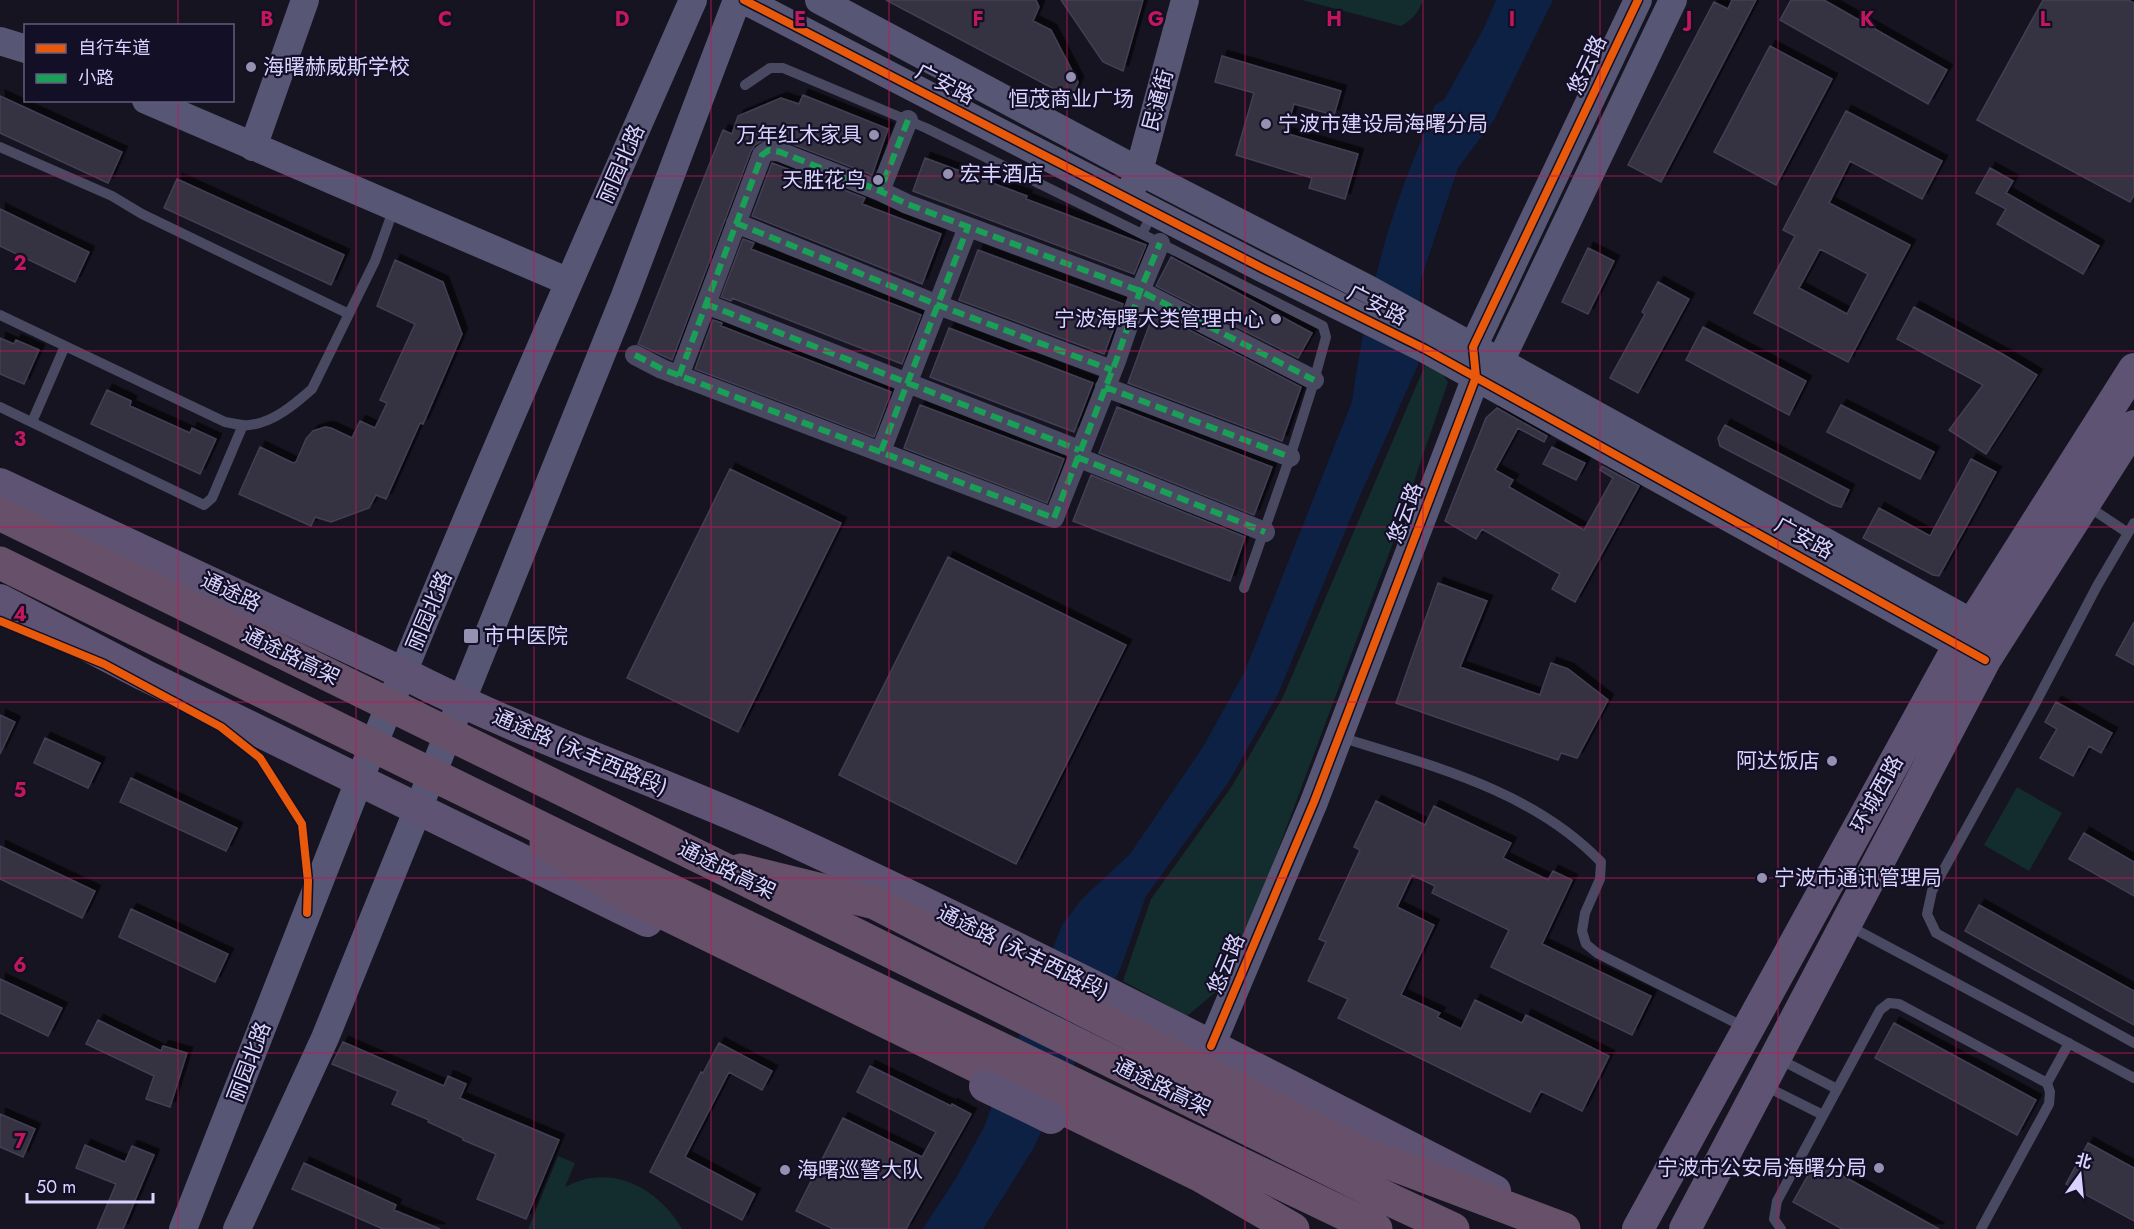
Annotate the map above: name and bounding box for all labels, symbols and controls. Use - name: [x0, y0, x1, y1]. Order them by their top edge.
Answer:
- text: B: [260, 5, 274, 34]
- text: C: [438, 5, 452, 34]
- text: D: [615, 5, 629, 34]
- text: E: [794, 5, 806, 34]
- text: F: [972, 5, 984, 34]
- text: G: [1148, 5, 1164, 34]
- text: H: [1326, 5, 1342, 34]
- text: I: [1509, 5, 1515, 34]
- text: J: [1682, 5, 1692, 34]
- text: K: [1860, 5, 1874, 34]
- text: L: [2040, 5, 2051, 34]
- legend: [24, 24, 234, 102]
- street label: 悠云路: [1560, 30, 1614, 100]
- text: 自行车道: [78, 35, 150, 61]
- place label: 海曙赫威斯学校: [263, 52, 410, 82]
- street label: 广安路: [910, 56, 980, 112]
- marker: 海曙赫威斯学校: [244, 60, 258, 74]
- text: 小路: [78, 65, 114, 91]
- street label: 民通街: [1135, 66, 1181, 134]
- marker: 恒茂商业广场: [1064, 70, 1078, 84]
- place label: 恒茂商业广场: [1008, 84, 1134, 114]
- place label: 宁波市建设局海曙分局: [1278, 109, 1488, 139]
- marker: 宁波市建设局海曙分局: [1259, 117, 1273, 131]
- street label: 丽园北路: [590, 120, 652, 208]
- place label: 万年红木家具: [736, 120, 862, 150]
- marker: 万年红木家具: [867, 128, 881, 142]
- place label: 宏丰酒店: [960, 159, 1044, 189]
- place label: 天胜花鸟: [782, 165, 866, 195]
- marker: 宏丰酒店: [941, 167, 955, 181]
- marker: 天胜花鸟: [871, 173, 885, 187]
- text: 2: [13, 249, 27, 278]
- street label: 广安路: [1342, 277, 1412, 333]
- place label: 宁波海曙犬类管理中心: [1054, 304, 1264, 334]
- marker: 宁波海曙犬类管理中心: [1269, 312, 1283, 326]
- text: 3: [14, 425, 26, 454]
- street label: 悠云路: [1380, 478, 1430, 548]
- street label: 广安路: [1769, 510, 1839, 566]
- street label: 通途路: [196, 565, 266, 619]
- street label: 丽园北路: [399, 566, 459, 656]
- text: 4: [13, 600, 27, 629]
- street label: 通途路高架: [237, 620, 345, 692]
- place label: 市中医院: [484, 621, 568, 651]
- marker: 市中医院: [462, 627, 480, 645]
- street label: 通途路 (永丰西路段): [488, 702, 672, 802]
- place label: 阿达饭店: [1736, 746, 1820, 776]
- street label: 环城西路: [1844, 750, 1910, 838]
- marker: 阿达饭店: [1825, 754, 1839, 768]
- text: 5: [14, 776, 27, 805]
- street label: 通途路高架: [673, 834, 781, 906]
- place label: 宁波市通讯管理局: [1774, 863, 1942, 893]
- marker: 宁波市通讯管理局: [1755, 871, 1769, 885]
- street label: 通途路 (永丰西路段): [932, 897, 1114, 1007]
- street label: 悠云路: [1200, 929, 1252, 999]
- text: 6: [13, 951, 27, 980]
- street label: 丽园北路: [220, 1017, 278, 1107]
- street label: 通途路高架: [1108, 1051, 1216, 1123]
- text: 7: [14, 1127, 27, 1156]
- north arrow: [2050, 1145, 2110, 1205]
- text: 北: [2073, 1148, 2094, 1174]
- place label: 宁波市公安局海曙分局: [1657, 1153, 1867, 1183]
- place label: 海曙巡警大队: [797, 1155, 923, 1185]
- marker: 宁波市公安局海曙分局: [1872, 1161, 1886, 1175]
- marker: 海曙巡警大队: [778, 1163, 792, 1177]
- scale bar: [27, 1166, 153, 1204]
- text: 50 m: [36, 1174, 76, 1200]

